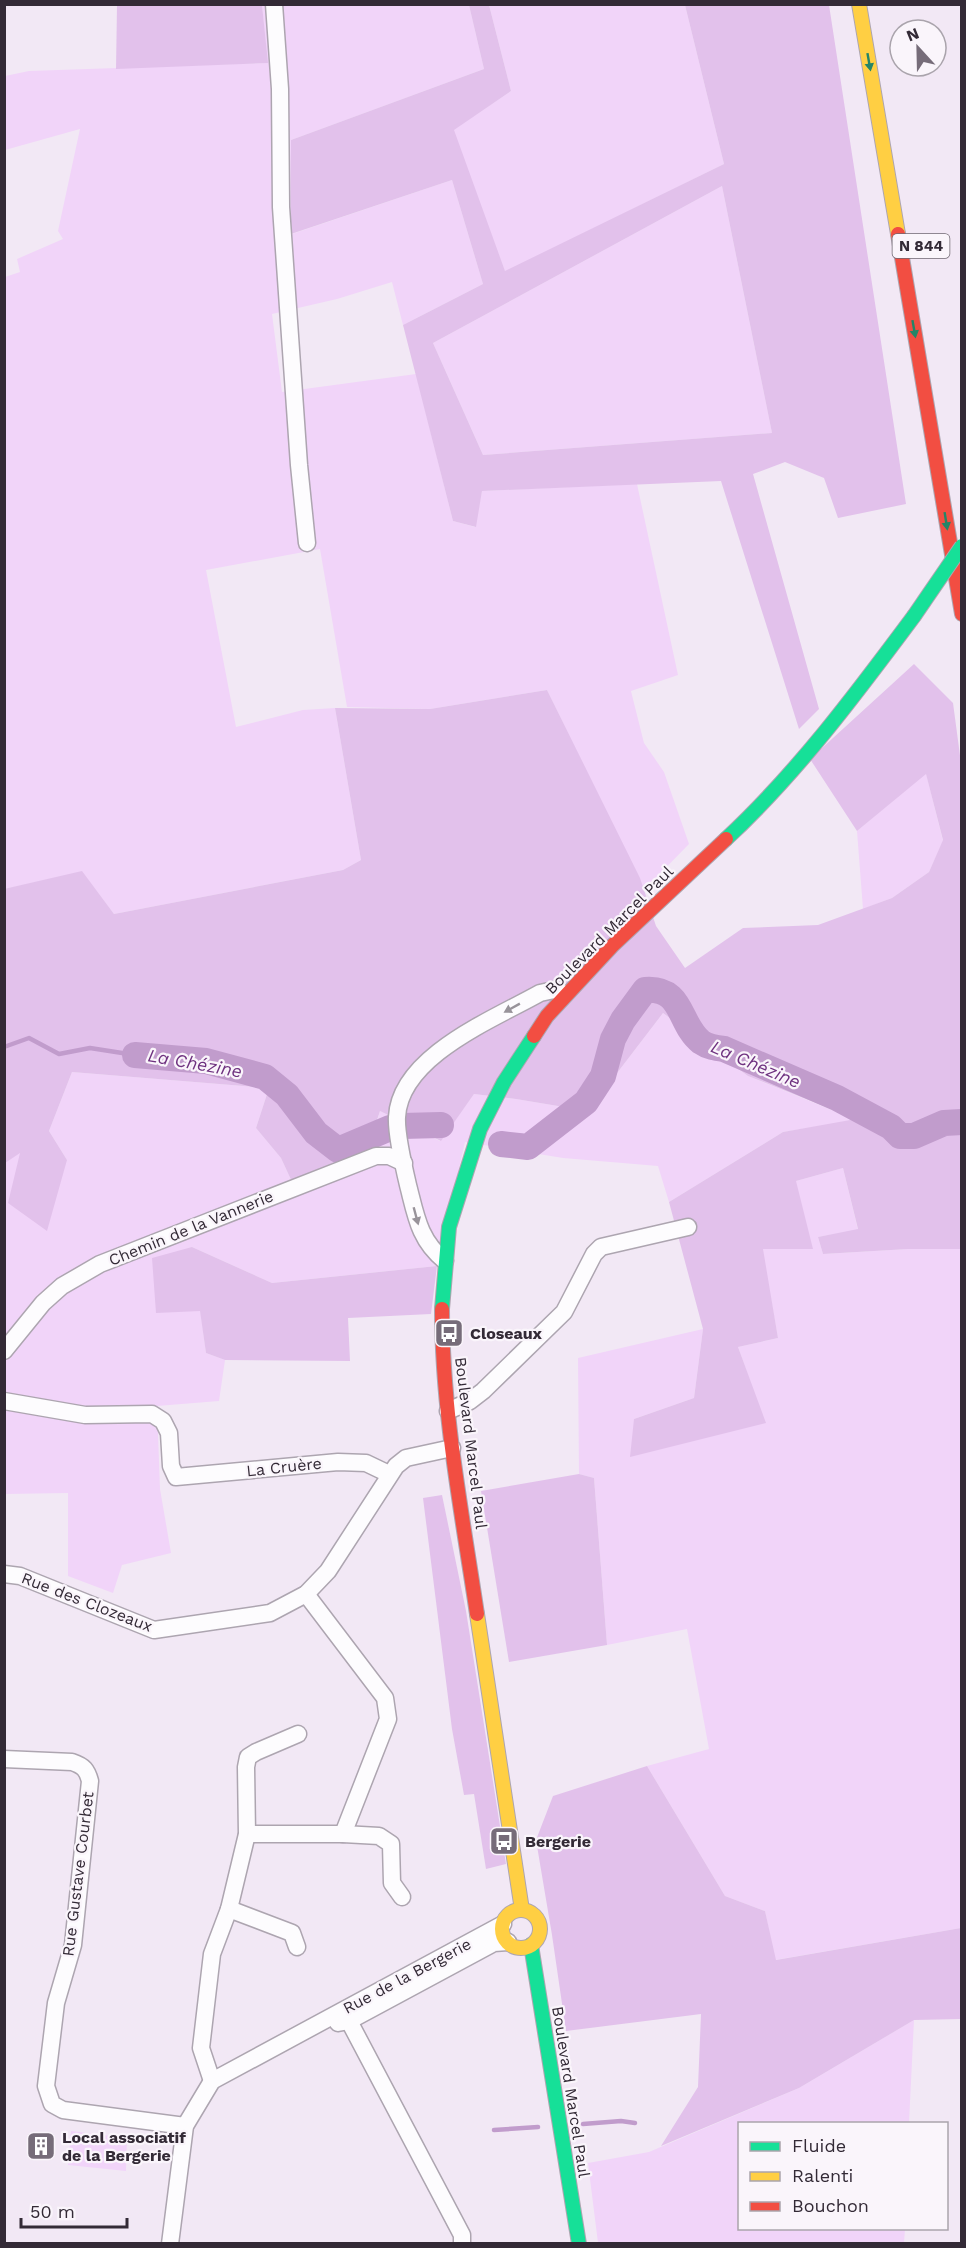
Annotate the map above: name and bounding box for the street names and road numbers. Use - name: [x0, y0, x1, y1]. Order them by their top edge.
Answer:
- road number: N 844: [892, 234, 950, 258]
- street label: Boulevard Marcel Paul: [541, 862, 677, 998]
- street label: Chemin de la Vannerie: [106, 1186, 276, 1270]
- street label: Boulevard Marcel Paul: [451, 1356, 491, 1530]
- street label: La Cruère: [245, 1454, 323, 1480]
- street label: Rue des Clozeaux: [19, 1568, 155, 1636]
- street label: Rue Gustave Courbet: [58, 1790, 98, 1958]
- street label: Rue de la Bergerie: [340, 1934, 474, 2018]
- street label: Boulevard Marcel Paul: [548, 2005, 594, 2179]

